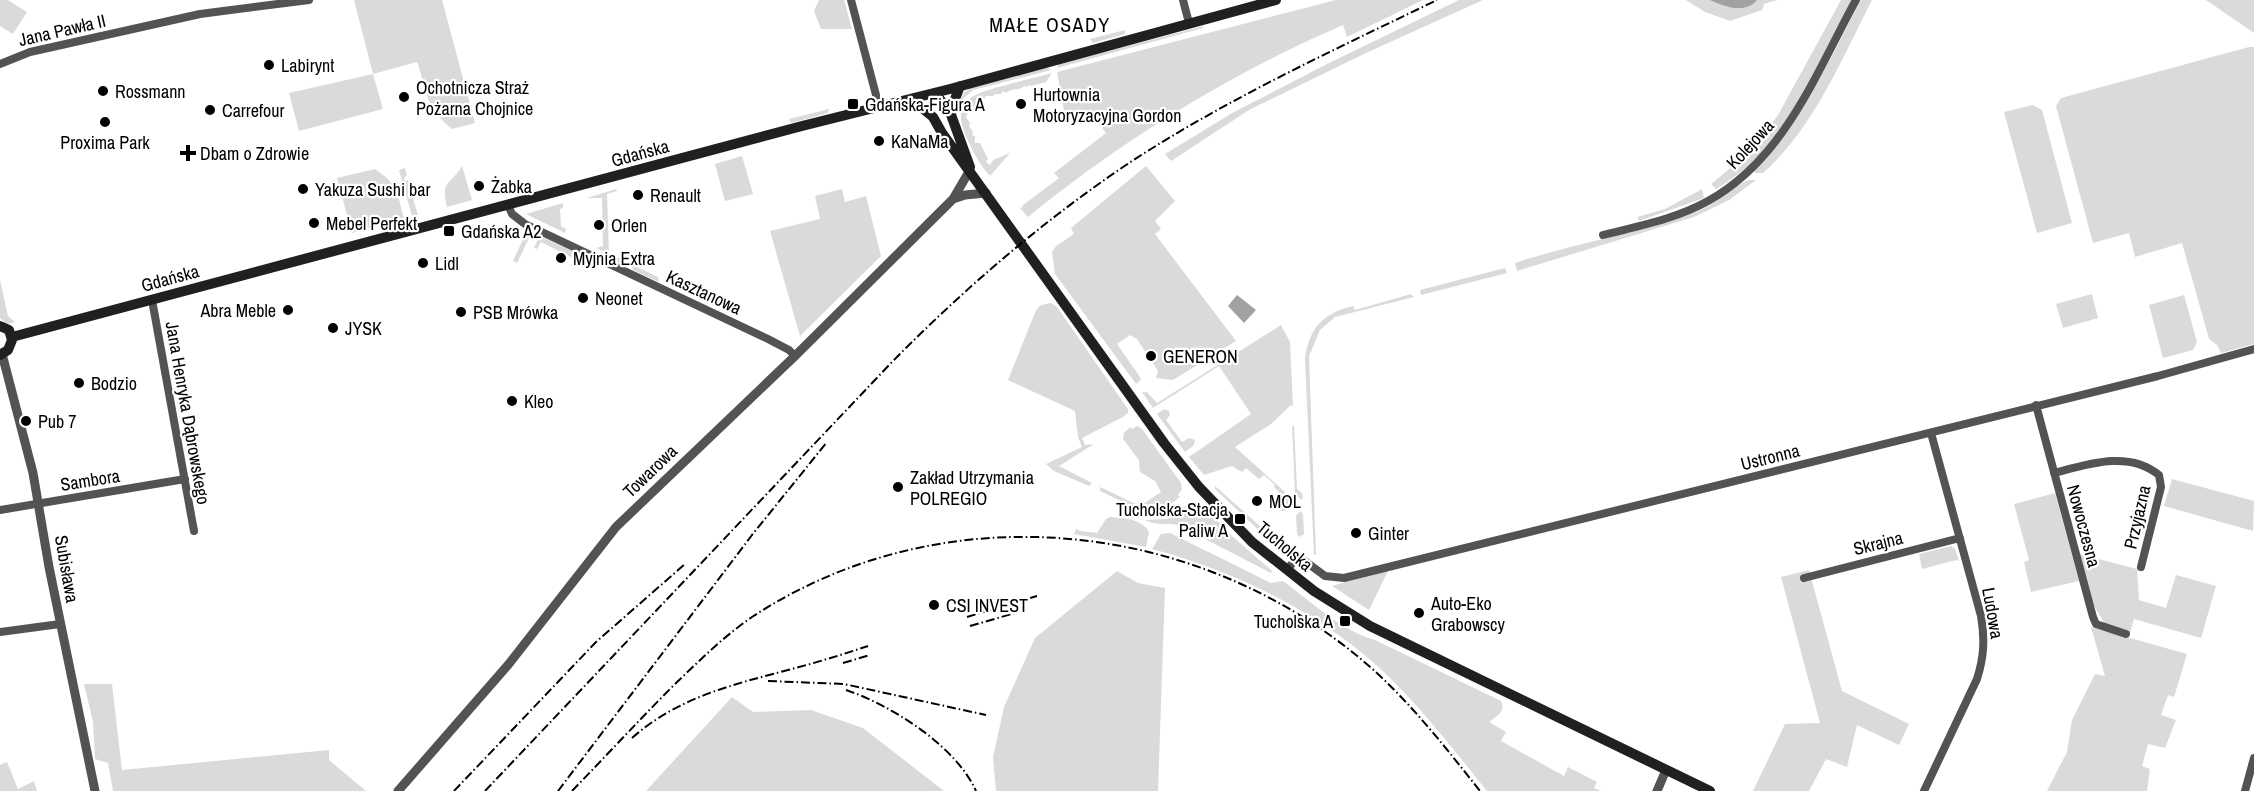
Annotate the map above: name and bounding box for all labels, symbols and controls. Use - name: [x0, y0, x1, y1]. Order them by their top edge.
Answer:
- street label: Jana Pawła II: [16, 8, 108, 52]
- district label: MAŁE OSADY: [989, 11, 1111, 38]
- place label: Labirynt: [281, 53, 334, 78]
- marker: Labirynt: [262, 58, 276, 72]
- place label: Ochotnicza Straż Pożarna Chojnice: [416, 75, 533, 121]
- place label: Rossmann: [115, 79, 186, 104]
- place label: Hurtownia Motoryzacyjna Gordon: [1033, 82, 1181, 128]
- marker: Rossmann: [96, 84, 110, 98]
- marker: Ochotnicza Straż Pożarna Chojnice: [397, 90, 411, 104]
- place label: Gdańska-Figura A: [865, 92, 985, 117]
- marker: Gdańska-Figura A: [846, 97, 860, 111]
- marker: Hurtownia Motoryzacyjna Gordon: [1014, 97, 1028, 111]
- place label: Carrefour: [222, 98, 284, 123]
- marker: Carrefour: [203, 103, 217, 117]
- street label: Kolejowa: [1720, 114, 1780, 174]
- marker: Proxima Park: [98, 115, 112, 129]
- place label: KaNaMa: [891, 129, 948, 154]
- place label: Proxima Park: [60, 130, 150, 155]
- street label: Gdańska: [608, 133, 672, 173]
- marker: KaNaMa: [872, 134, 886, 148]
- place label: Dbam o Zdrowie: [200, 141, 309, 166]
- marker: Dbam o Zdrowie: [181, 146, 195, 160]
- place label: Żabka: [491, 174, 532, 199]
- place label: Yakuza Sushi bar: [315, 177, 431, 202]
- marker: Żabka: [472, 179, 486, 193]
- marker: Yakuza Sushi bar: [296, 182, 310, 196]
- place label: Renault: [650, 183, 701, 208]
- marker: Renault: [631, 188, 645, 202]
- place label: Mebel Perfekt: [326, 211, 417, 236]
- place label: Orlen: [611, 213, 647, 238]
- marker: Mebel Perfekt: [307, 216, 321, 230]
- marker: Orlen: [592, 218, 606, 232]
- place label: Gdańska A2: [461, 219, 541, 244]
- marker: Gdańska A2: [442, 224, 456, 238]
- place label: Myjnia Extra: [573, 246, 655, 271]
- place label: Lidl: [435, 251, 459, 276]
- marker: Myjnia Extra: [554, 251, 568, 265]
- marker: Lidl: [416, 256, 430, 270]
- street label: Gdańska: [138, 258, 202, 298]
- street label: Kasztanowa: [662, 264, 746, 320]
- place label: Neonet: [595, 286, 643, 311]
- marker: Neonet: [576, 291, 590, 305]
- place label: Abra Meble: [200, 298, 276, 323]
- place label: PSB Mrówka: [473, 300, 558, 325]
- marker: Abra Meble: [281, 303, 295, 317]
- marker: PSB Mrówka: [454, 305, 468, 319]
- place label: JYSK: [345, 316, 382, 341]
- street label: Jana Henryka Dąbrowskego: [160, 320, 216, 506]
- marker: JYSK: [326, 321, 340, 335]
- place label: GENERON: [1163, 344, 1238, 369]
- marker: GENERON: [1144, 349, 1158, 363]
- place label: Bodzio: [91, 371, 137, 396]
- marker: Bodzio: [72, 376, 86, 390]
- place label: Kleo: [524, 389, 554, 414]
- marker: Kleo: [505, 394, 519, 408]
- place label: Pub 7: [38, 409, 77, 434]
- marker: Pub 7: [19, 414, 33, 428]
- street label: Ustronna: [1738, 438, 1802, 476]
- street label: Towarowa: [617, 439, 683, 503]
- street label: Sambora: [58, 463, 122, 497]
- place label: Zakład Utrzymania POLREGIO: [910, 465, 1034, 511]
- marker: Zakład Utrzymania POLREGIO: [891, 480, 905, 494]
- street label: Nowoczesna: [2061, 482, 2107, 570]
- street label: Przyjazna: [2118, 483, 2156, 551]
- place label: MOL: [1269, 489, 1301, 514]
- marker: MOL: [1250, 494, 1264, 508]
- place label: Tucholska-Stacja Paliw A: [1116, 497, 1228, 543]
- marker: Tucholska-Stacja Paliw A: [1233, 512, 1247, 526]
- street label: Tucholska: [1252, 515, 1318, 577]
- place label: Ginter: [1368, 521, 1409, 546]
- street label: Skrajna: [1851, 525, 1905, 561]
- marker: Ginter: [1349, 526, 1363, 540]
- street label: Subisława: [49, 533, 85, 605]
- street label: Ludowa: [1976, 585, 2010, 641]
- place label: Auto-Eko Grabowscy: [1430, 591, 1505, 637]
- place label: CSI INVEST: [946, 593, 1028, 618]
- marker: CSI INVEST: [927, 598, 941, 612]
- marker: Auto-Eko Grabowscy: [1412, 606, 1426, 620]
- place label: Tucholska A: [1254, 609, 1333, 634]
- marker: Tucholska A: [1338, 614, 1352, 628]

